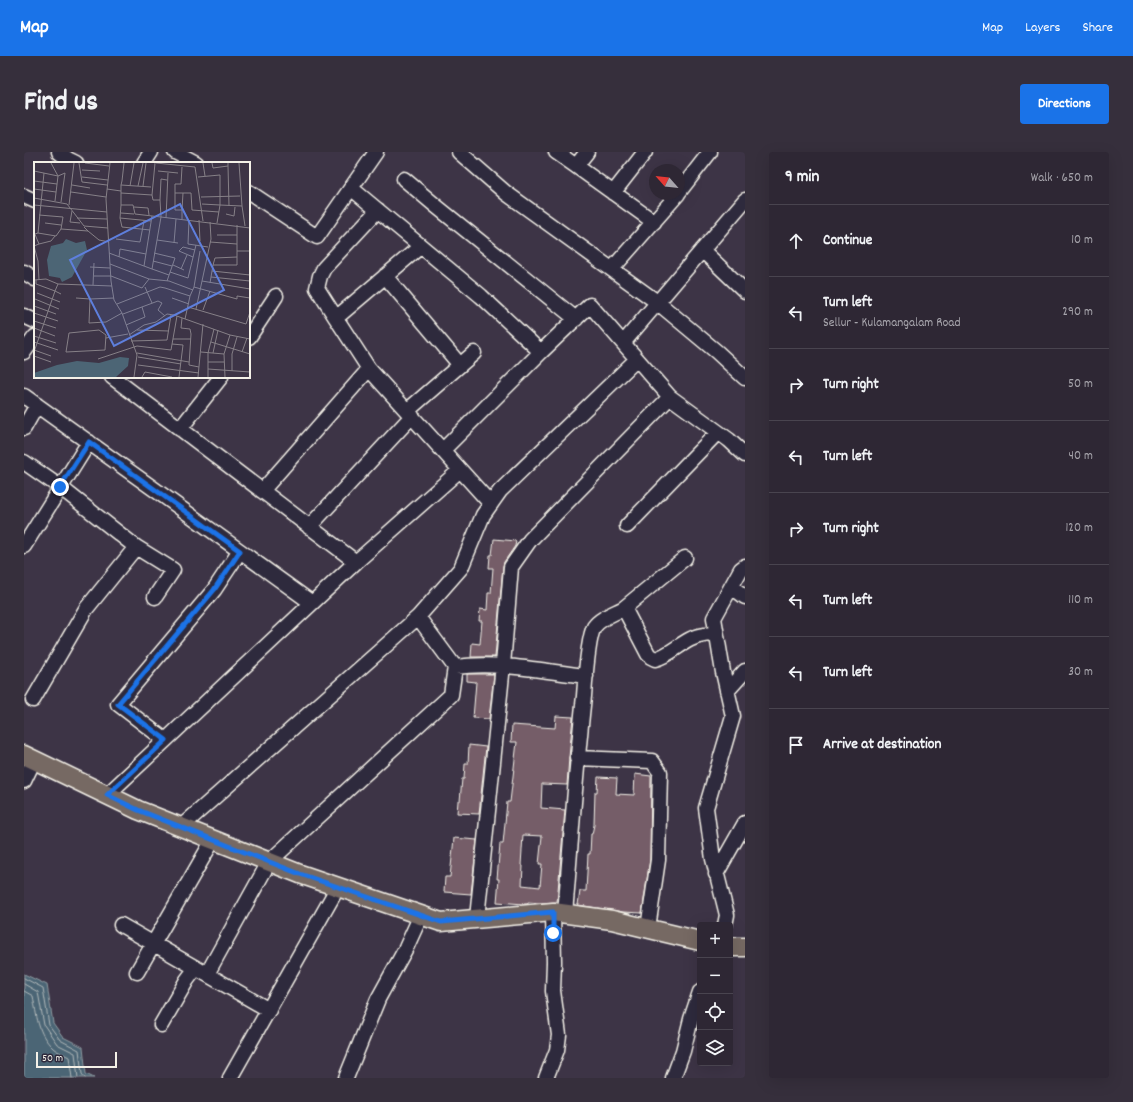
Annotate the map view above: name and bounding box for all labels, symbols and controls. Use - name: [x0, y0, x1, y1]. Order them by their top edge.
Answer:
- text: Map: [20, 15, 49, 42]
- text: Map: [982, 18, 1003, 38]
- text: Layers: [1025, 18, 1060, 38]
- text: Share: [1082, 18, 1113, 38]
- text: Find us: [24, 84, 98, 124]
- button: Directions: [1020, 84, 1109, 124]
- inset map: [34, 162, 250, 378]
- north arrow: [649, 164, 685, 200]
- text: 9 min: [785, 166, 819, 190]
- text: Walk · 650 m: [1031, 169, 1093, 188]
- icon: ahead: [785, 230, 807, 252]
- text: Continue: [823, 230, 872, 252]
- text: 10 m: [1071, 231, 1093, 250]
- text: Turn left: [823, 292, 872, 314]
- icon: left: [785, 302, 807, 324]
- text: 290 m: [1062, 303, 1093, 322]
- text: Sellur - Kulamangalam Road: [823, 314, 961, 333]
- icon: right: [785, 374, 807, 396]
- text: Turn right: [823, 374, 879, 396]
- text: 50 m: [1068, 375, 1093, 394]
- icon: left: [785, 446, 807, 468]
- text: Turn left: [823, 446, 872, 468]
- text: 40 m: [1069, 447, 1093, 466]
- route end: [51, 478, 69, 496]
- icon: right: [785, 518, 807, 540]
- text: Turn right: [823, 518, 879, 540]
- text: 120 m: [1065, 519, 1093, 538]
- icon: left: [785, 590, 807, 612]
- text: Turn left: [823, 590, 872, 612]
- text: 110 m: [1068, 591, 1093, 610]
- icon: left: [785, 662, 807, 684]
- text: Turn left: [823, 662, 872, 684]
- text: 30 m: [1068, 663, 1093, 682]
- icon: arrive: [785, 734, 807, 756]
- text: Arrive at destination: [823, 734, 941, 756]
- map controls: [697, 922, 733, 1066]
- button: +: [697, 922, 733, 958]
- route start: [544, 924, 562, 942]
- button: −: [697, 958, 733, 994]
- button: locate: [697, 994, 733, 1030]
- button: layers: [697, 1030, 733, 1066]
- scale bar: [36, 1050, 117, 1069]
- text: 50 m: [42, 1051, 63, 1067]

